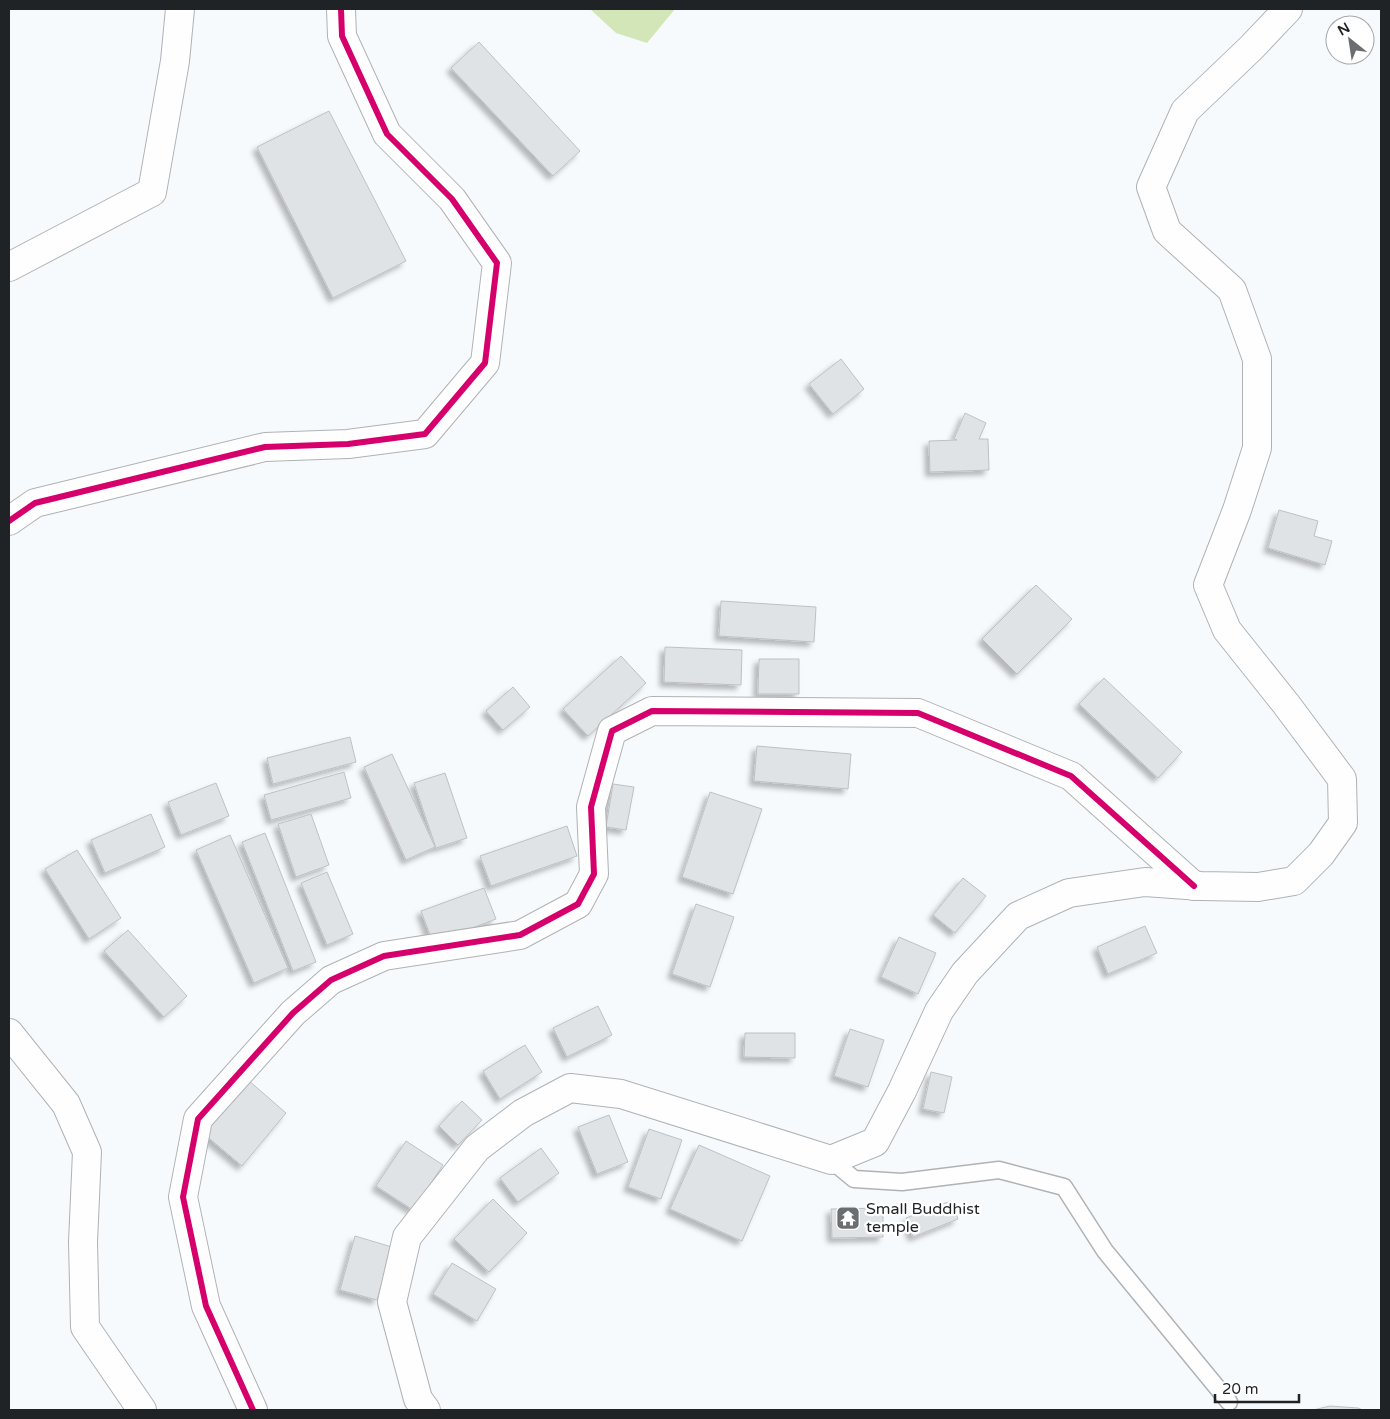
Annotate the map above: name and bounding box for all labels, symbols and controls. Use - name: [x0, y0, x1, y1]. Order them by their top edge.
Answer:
- north arrow: [1325, 15, 1375, 65]
- text: N: [1335, 19, 1353, 39]
- place label: Small Buddhist temple: [866, 1199, 980, 1237]
- temple icon: Small Buddhist temple: [835, 1205, 861, 1231]
- scale bar: [1215, 1372, 1299, 1404]
- text: 20 m: [1222, 1380, 1259, 1398]

